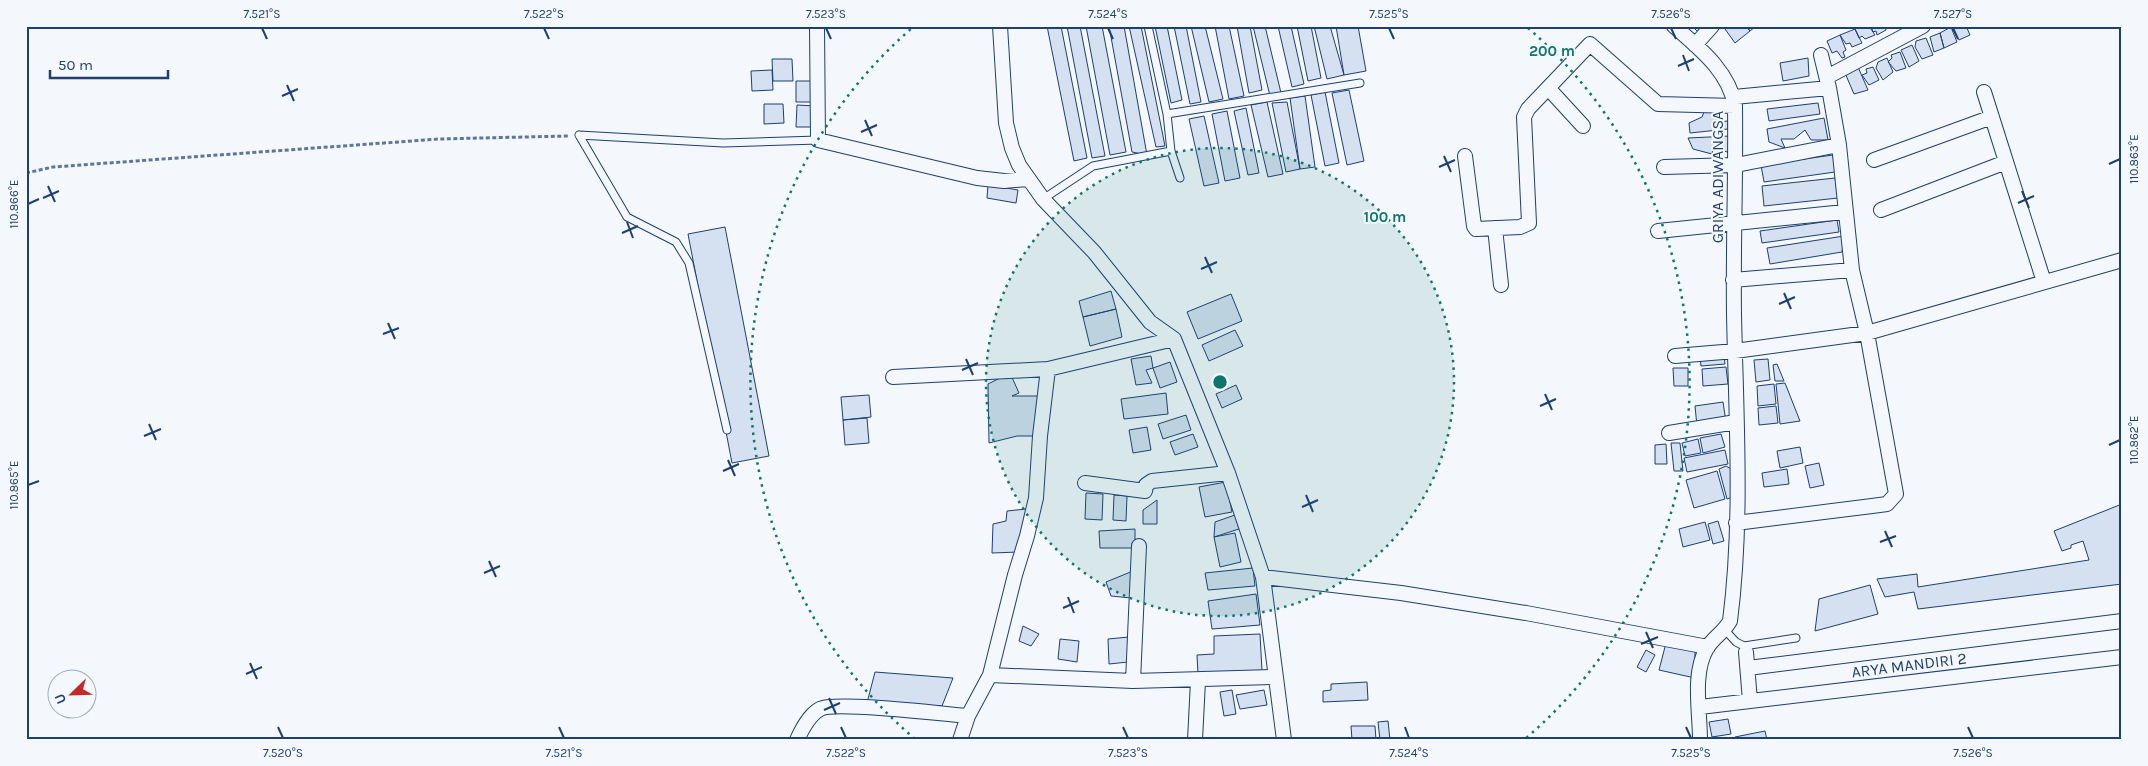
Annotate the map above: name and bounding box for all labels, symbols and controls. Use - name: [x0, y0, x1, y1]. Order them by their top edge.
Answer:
- text: 7.521°S: [244, 7, 280, 21]
- text: 7.522°S: [524, 7, 564, 21]
- text: 7.523°S: [806, 7, 846, 21]
- text: 7.524°S: [1088, 7, 1128, 21]
- text: 7.525°S: [1369, 7, 1409, 21]
- text: 7.526°S: [1651, 7, 1691, 21]
- text: 7.527°S: [1934, 7, 1972, 21]
- text: 200 m: [1529, 42, 1575, 60]
- scale bar: [50, 48, 168, 80]
- text: 50 m: [58, 56, 93, 74]
- street label: GRIYA ADIWANGSA: [1708, 111, 1727, 243]
- text: 110.863°E: [2127, 134, 2141, 184]
- text: 110.866°E: [7, 179, 21, 229]
- text: 100 m: [1364, 208, 1406, 226]
- centre of rings: [1211, 373, 1229, 391]
- text: 110.862°E: [2127, 415, 2141, 465]
- text: 110.865°E: [7, 460, 21, 510]
- street label: ARYA MANDIRI 2: [1850, 649, 1968, 681]
- north arrow: [48, 668, 98, 718]
- text: U: [51, 691, 70, 707]
- text: 7.520°S: [263, 746, 303, 760]
- text: 7.521°S: [546, 746, 582, 760]
- text: 7.522°S: [826, 746, 866, 760]
- text: 7.523°S: [1108, 746, 1148, 760]
- text: 7.524°S: [1389, 746, 1429, 760]
- text: 7.525°S: [1671, 746, 1711, 760]
- text: 7.526°S: [1953, 746, 1993, 760]

